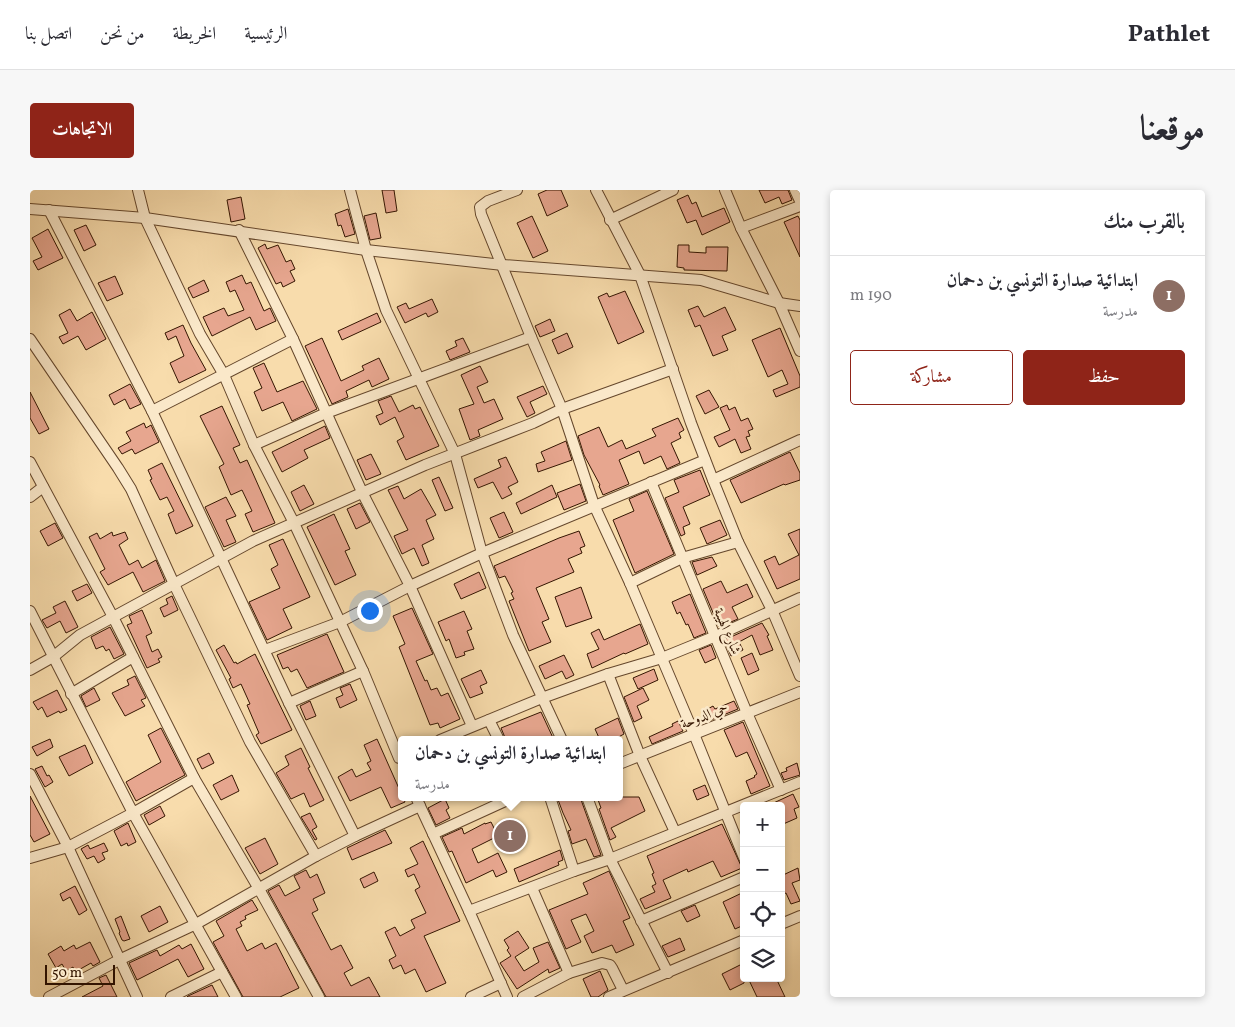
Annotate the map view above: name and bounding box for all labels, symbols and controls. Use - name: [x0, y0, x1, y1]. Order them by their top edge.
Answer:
- text: Pathlet: [1128, 18, 1210, 52]
- text: اتصل بنا: [25, 22, 72, 47]
- text: من نحن: [100, 22, 144, 47]
- text: الخريطة: [172, 22, 216, 47]
- text: الرئيسية: [244, 22, 287, 47]
- button: الاتجاهات: [30, 103, 134, 158]
- text: موقعنا: [1140, 106, 1205, 154]
- text: بالقرب منك: [1103, 208, 1185, 237]
- text: ابتدائية صدارة التونسي بن دحمان: [947, 268, 1138, 294]
- text: 190 m: [850, 285, 892, 307]
- text: 1: [1166, 285, 1172, 307]
- text: مدرسة: [1103, 301, 1138, 323]
- button: مشاركة: [850, 350, 1013, 405]
- button: حفظ: [1023, 350, 1185, 405]
- your location: [357, 598, 383, 624]
- street label: شارع الهيبة: [707, 605, 745, 658]
- street label: حي الدوحة: [678, 698, 731, 735]
- popup: [398, 736, 623, 801]
- text: ابتدائية صدارة التونسي بن دحمان: [415, 741, 606, 767]
- text: مدرسة: [415, 774, 450, 796]
- map controls: [740, 802, 785, 982]
- button: +: [740, 802, 785, 847]
- pin: 1: [494, 817, 526, 855]
- button: −: [740, 847, 785, 892]
- button: locate: [740, 892, 785, 937]
- button: layers: [740, 937, 785, 982]
- scale bar: [45, 962, 115, 985]
- text: 50 m: [52, 964, 82, 983]

